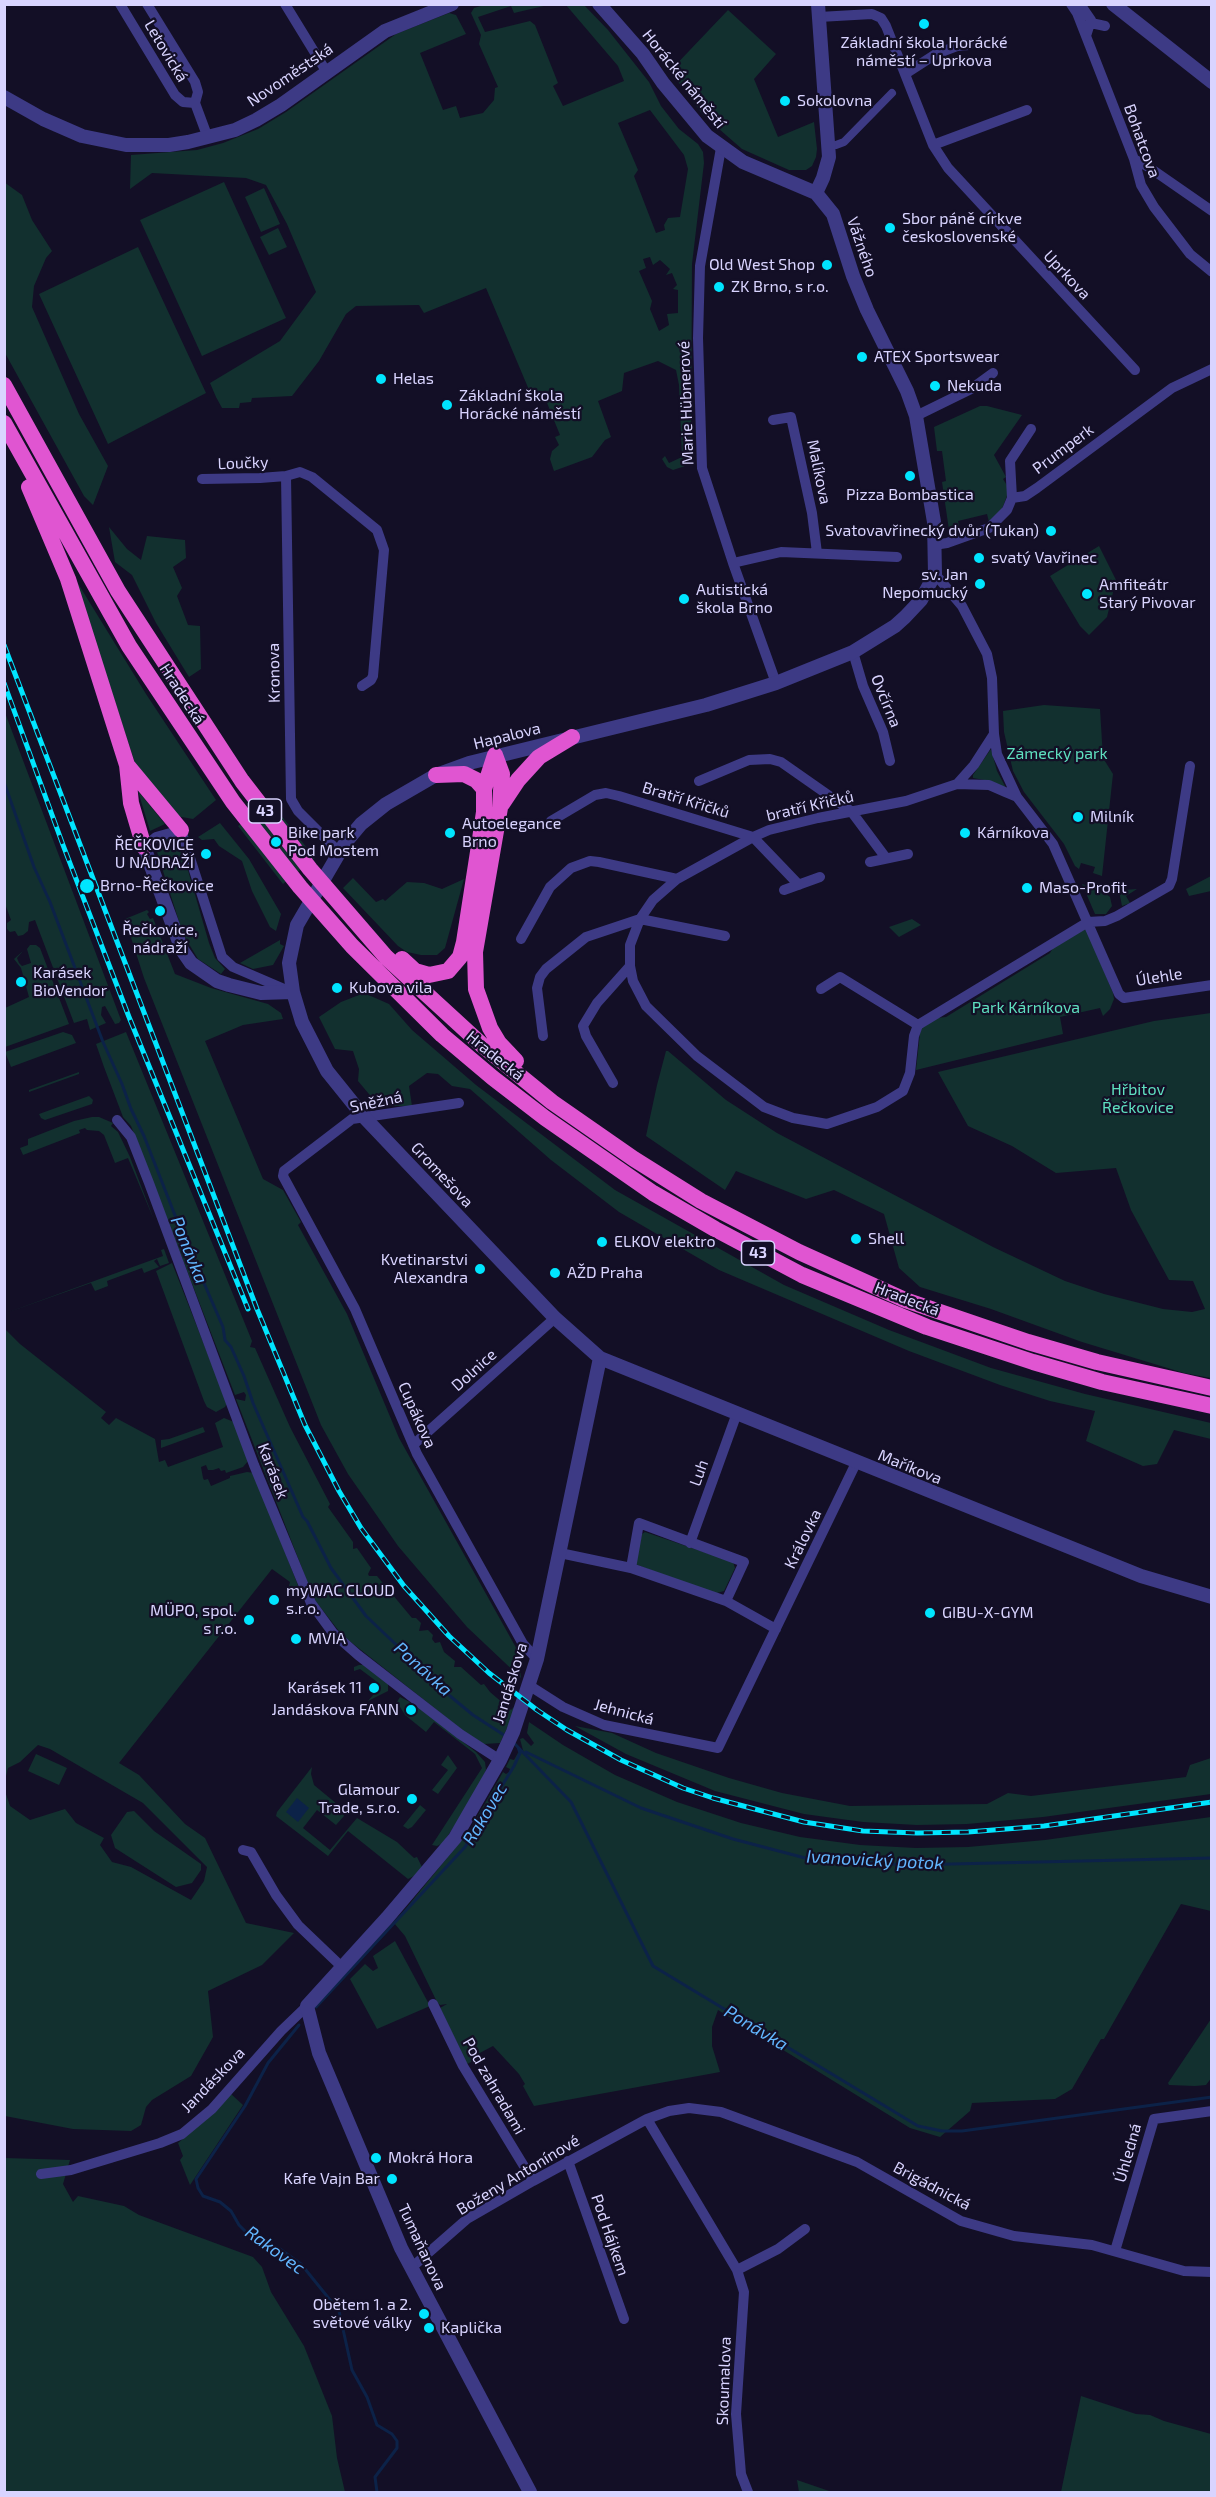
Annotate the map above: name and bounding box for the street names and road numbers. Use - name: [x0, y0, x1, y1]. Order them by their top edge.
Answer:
- street label: Letovická: [140, 16, 192, 86]
- street label: Horácké náměstí: [638, 26, 730, 132]
- street label: Novoměstská: [243, 39, 337, 111]
- street label: Bohatcova: [1120, 102, 1164, 180]
- street label: Vážného: [843, 214, 881, 280]
- street label: Uprkova: [1039, 246, 1095, 304]
- street label: Marie Hübnerové: [674, 341, 698, 465]
- street label: Prumperk: [1029, 420, 1097, 478]
- street label: Malíkova: [803, 438, 835, 506]
- street label: Loučky: [217, 453, 269, 473]
- street label: Kronova: [264, 643, 284, 703]
- street label: Hradecká: [155, 660, 209, 728]
- street label: Ovčírna: [867, 672, 905, 730]
- street label: Hapalova: [471, 718, 543, 754]
- street label: Bratří Křičků: [640, 778, 732, 822]
- street label: bratří Křičků: [764, 787, 856, 825]
- road number: 43: [248, 799, 282, 823]
- street label: Úlehle: [1134, 964, 1184, 990]
- street label: Hradecká: [462, 1027, 528, 1085]
- street label: Sněžná: [348, 1087, 404, 1117]
- street label: Gromešova: [407, 1138, 477, 1212]
- road number: 43: [742, 1241, 774, 1265]
- street label: Hradecká: [872, 1278, 942, 1320]
- street label: Dolnice: [448, 1345, 500, 1395]
- street label: Cupákova: [394, 1379, 440, 1451]
- street label: Karásek: [254, 1440, 292, 1502]
- street label: Maříkova: [875, 1445, 945, 1489]
- street label: Luh: [685, 1457, 713, 1489]
- street label: Královka: [780, 1506, 826, 1572]
- street label: Jandáskova: [489, 1640, 531, 1726]
- street label: Jehnická: [592, 1695, 656, 1729]
- street label: Pod zahradami: [459, 2034, 529, 2138]
- street label: Jandáskova: [177, 2043, 249, 2117]
- street label: Úhledná: [1110, 2121, 1146, 2185]
- street label: Boženy Antonínové: [453, 2131, 583, 2219]
- street label: Brigádnická: [890, 2158, 974, 2214]
- street label: Pod Hájkem: [587, 2192, 633, 2278]
- street label: Tumaňanova: [394, 2201, 450, 2293]
- street label: Skoumalova: [713, 2336, 735, 2426]

